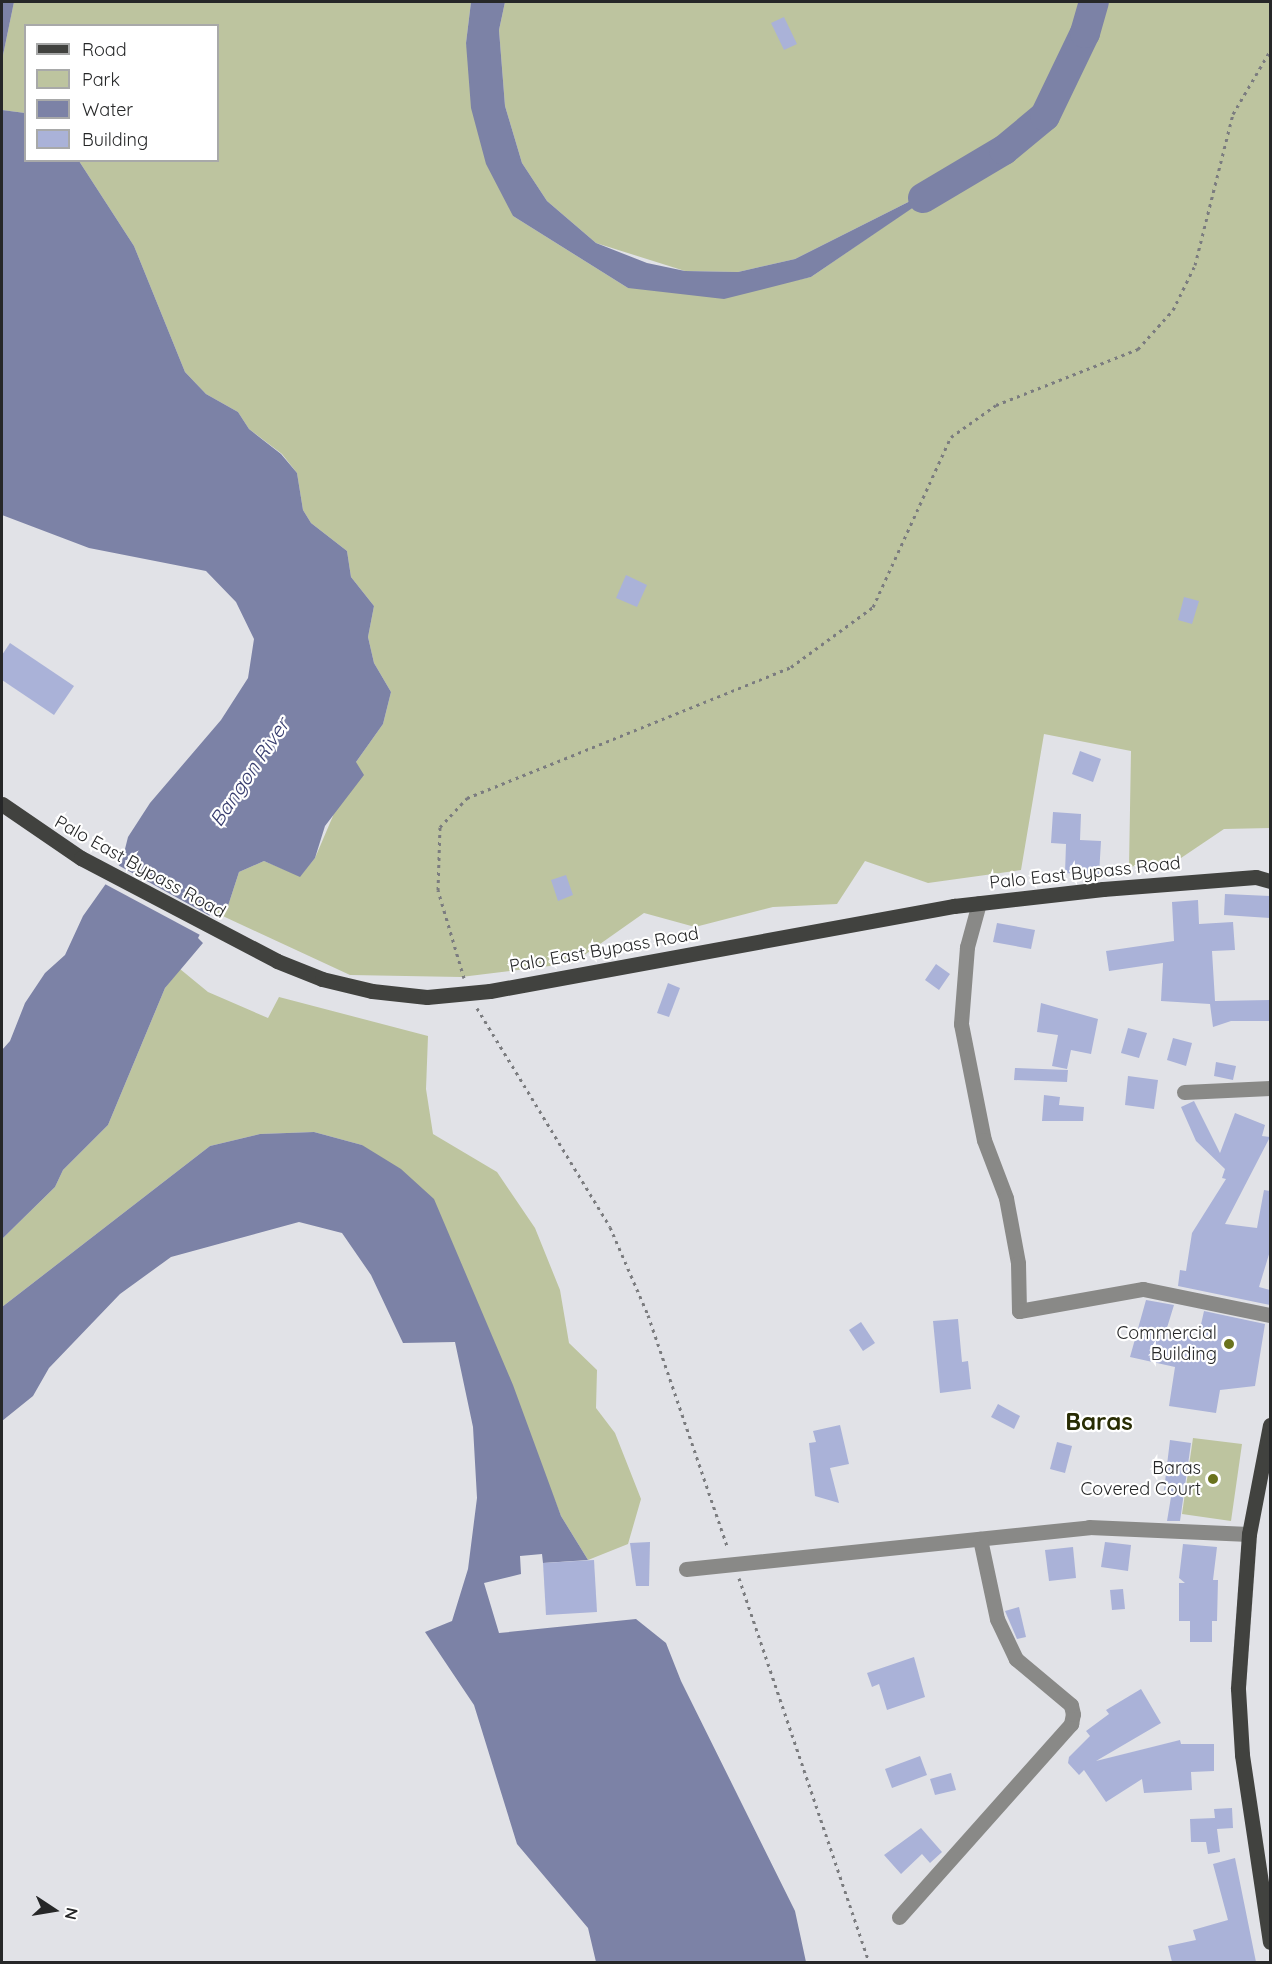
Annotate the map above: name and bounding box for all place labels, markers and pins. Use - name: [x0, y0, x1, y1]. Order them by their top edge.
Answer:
- place label: Commercial Building: [1117, 1323, 1217, 1366]
- marker: Commercial Building: [1222, 1337, 1236, 1351]
- place label: Baras Covered Court: [1080, 1458, 1201, 1500]
- marker: Baras Covered Court: [1206, 1472, 1220, 1486]

